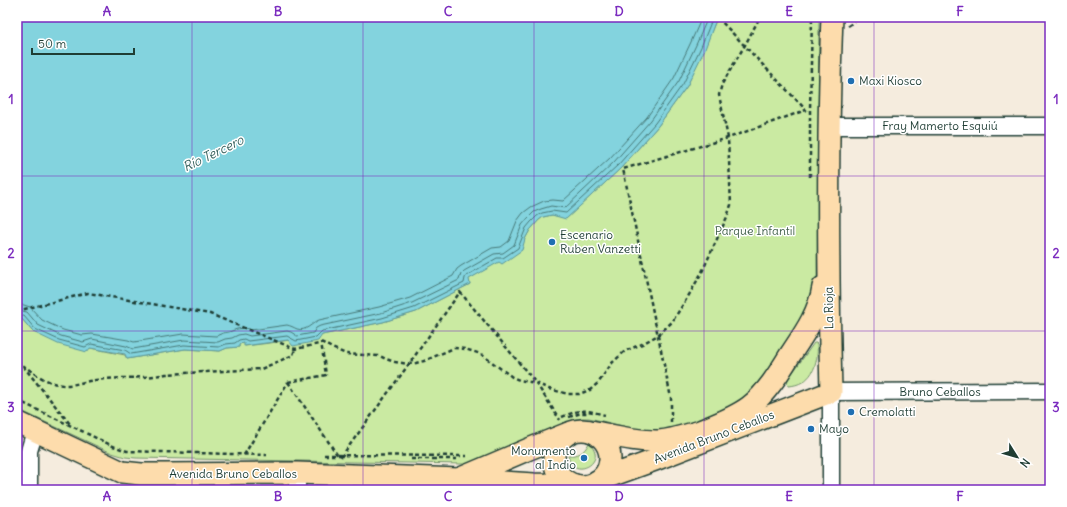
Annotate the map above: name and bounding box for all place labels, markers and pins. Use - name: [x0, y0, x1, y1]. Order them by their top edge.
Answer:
- place label: Maxi Kiosco: [859, 73, 922, 88]
- marker: Maxi Kiosco: [846, 76, 856, 86]
- place label: Escenario Ruben Vanzetti: [560, 227, 641, 256]
- marker: Escenario Ruben Vanzetti: [547, 237, 557, 247]
- place label: Cremolatti: [859, 404, 915, 419]
- marker: Cremolatti: [846, 407, 856, 417]
- place label: Mayo: [819, 421, 849, 436]
- marker: Mayo: [806, 424, 816, 434]
- place label: Monumento al Indio: [511, 443, 576, 472]
- marker: Monumento al Indio: [579, 453, 589, 463]

